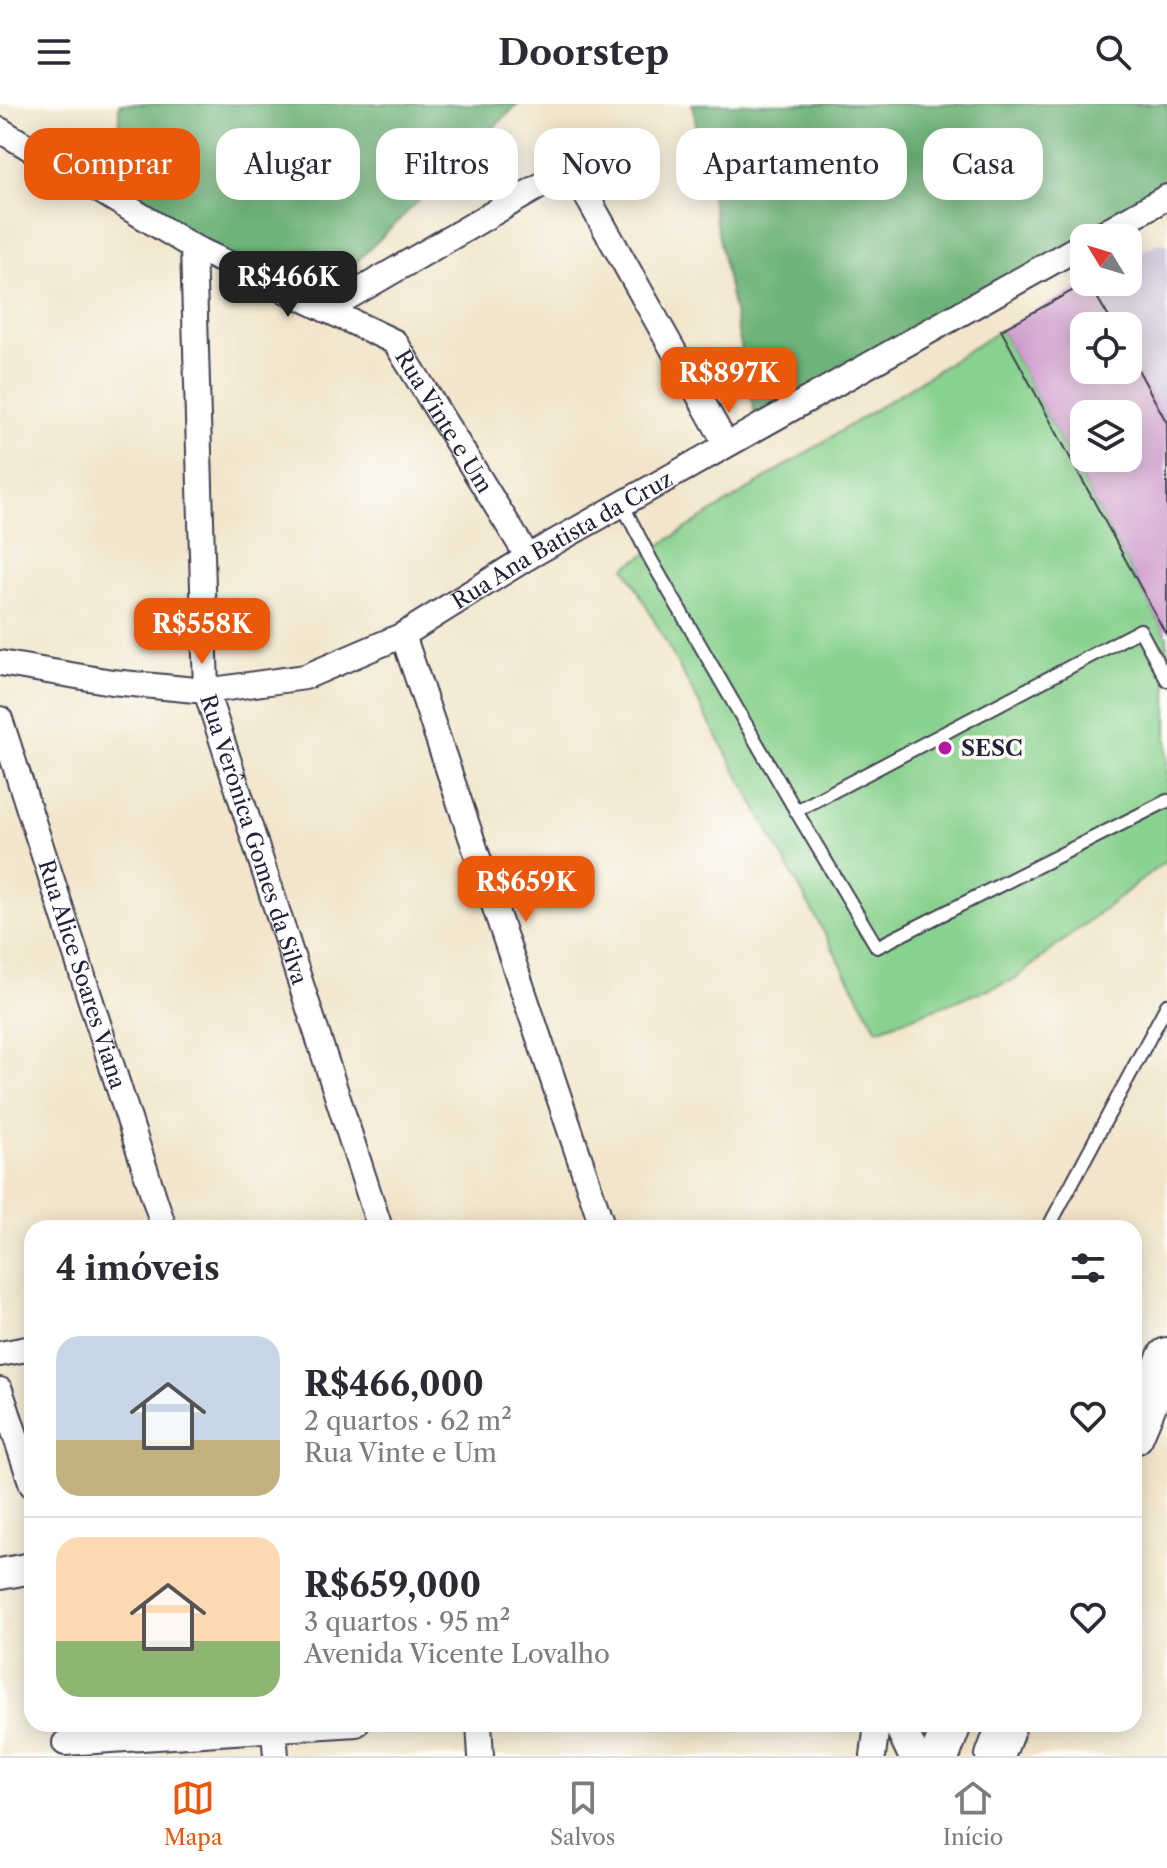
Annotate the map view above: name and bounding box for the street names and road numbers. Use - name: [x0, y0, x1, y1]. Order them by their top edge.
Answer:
- street label: Rua Vinte e Um: [389, 345, 499, 498]
- street label: Rua Ana Batista da Cruz: [447, 465, 677, 615]
- street label: Rua Verônica Gomes da Silva: [194, 691, 314, 988]
- street label: Rua Alice Soares Viana: [33, 856, 132, 1092]

